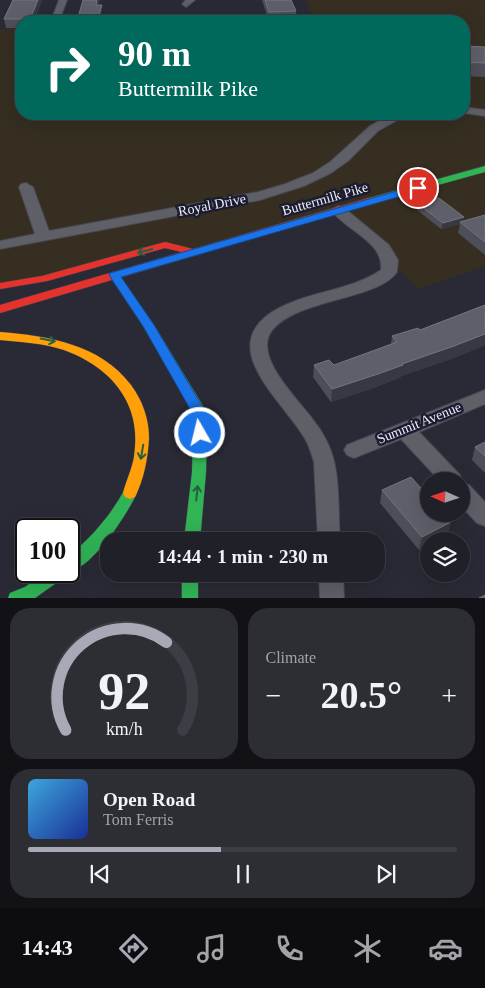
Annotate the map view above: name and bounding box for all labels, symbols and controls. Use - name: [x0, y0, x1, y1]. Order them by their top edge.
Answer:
- icon: right: [35, 35, 100, 100]
- text: 90 m: [118, 35, 191, 74]
- text: Buttermilk Pike: [118, 76, 258, 101]
- pin: [397, 167, 439, 209]
- icon: arrive: [404, 174, 432, 202]
- street label: Buttermilk Pike: [280, 180, 370, 218]
- street label: Royal Drive: [177, 191, 247, 219]
- one-way arrow: [137, 246, 153, 256]
- one-way arrow: [40, 336, 56, 345]
- street label: Summit Avenue: [375, 399, 463, 447]
- position arrow: [173, 406, 225, 458]
- one-way arrow: [136, 443, 146, 459]
- north arrow: [420, 472, 470, 522]
- map controls: [420, 472, 470, 582]
- one-way arrow: [192, 485, 202, 501]
- speed limit sign: 100: [15, 518, 80, 583]
- button: layers: [420, 532, 470, 582]
- text: 14:44 · 1 min · 230 m: [157, 546, 328, 567]
- text: Climate: [266, 649, 316, 666]
- text: 92: [98, 663, 150, 720]
- text: 20.5°: [320, 674, 402, 716]
- text: −: [266, 680, 281, 711]
- text: +: [441, 680, 457, 711]
- text: km/h: [105, 719, 142, 739]
- text: Open Road: [103, 789, 195, 810]
- text: Tom Ferris: [103, 811, 173, 828]
- icon: previous: [86, 860, 114, 888]
- icon: pause: [229, 860, 257, 888]
- icon: next: [372, 860, 400, 888]
- icon: directions: [116, 931, 151, 966]
- icon: music: [194, 931, 229, 966]
- icon: phone: [272, 931, 307, 966]
- icon: climate: [350, 931, 385, 966]
- icon: car: [428, 931, 463, 966]
- text: 14:43: [22, 935, 73, 960]

